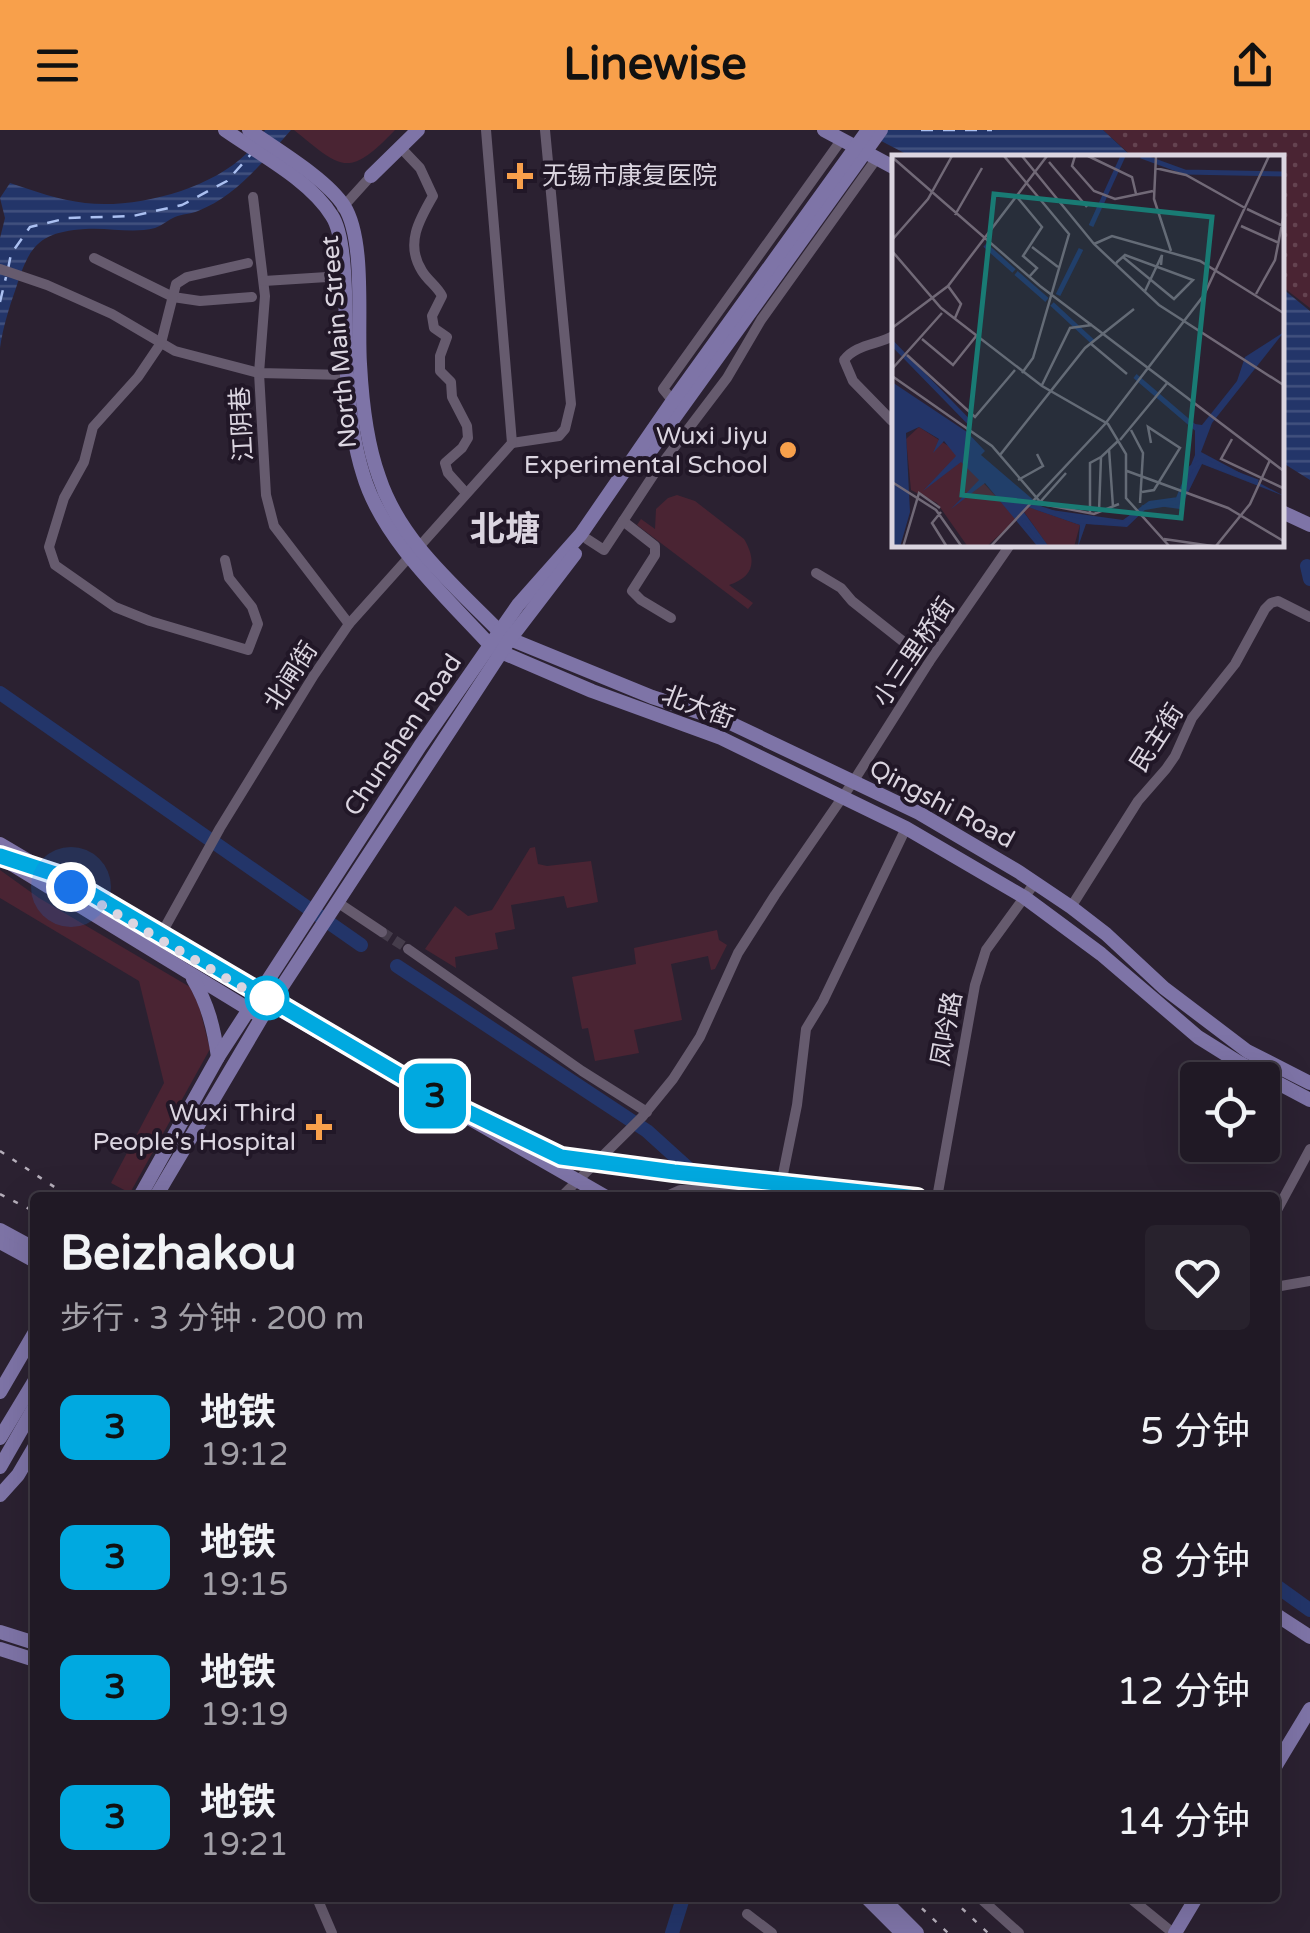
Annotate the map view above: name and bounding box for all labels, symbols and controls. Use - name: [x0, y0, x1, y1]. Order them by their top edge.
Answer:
- icon: menu: [30, 38, 85, 93]
- text: Linewise: [563, 38, 747, 92]
- icon: share: [1225, 38, 1280, 93]
- inset map: [892, 155, 1285, 548]
- place label: 无锡市康复医院: [542, 161, 717, 191]
- marker: 无锡市康复医院: [507, 163, 533, 189]
- street label: North Main Street: [315, 234, 363, 450]
- street label: 江阴巷: [225, 386, 259, 462]
- place label: Wuxi Jiyu Experimental School: [524, 421, 768, 480]
- marker: Wuxi Jiyu Experimental School: [777, 439, 799, 461]
- district label: 北塘: [470, 509, 540, 551]
- street label: 小三里桥街: [867, 592, 961, 712]
- street label: 北闸街: [258, 636, 324, 716]
- street label: Chunshen Road: [338, 648, 468, 822]
- street label: 北大街: [658, 680, 738, 734]
- street label: 民主街: [1124, 698, 1190, 778]
- street label: Qingshi Road: [864, 753, 1020, 855]
- your location: [46, 862, 96, 912]
- unlabelled marker: [246, 977, 288, 1019]
- street label: 凤吟路: [926, 989, 968, 1069]
- map controls: [1180, 1062, 1280, 1162]
- button: locate: [1180, 1062, 1280, 1162]
- line badge: 3: [402, 1064, 468, 1128]
- text: 3: [424, 1075, 446, 1117]
- place label: Wuxi Third People's Hospital: [92, 1098, 296, 1157]
- marker: Wuxi Third People's Hospital: [306, 1114, 332, 1140]
- text: Beizhakou: [60, 1225, 296, 1283]
- button: heart: [1145, 1225, 1250, 1330]
- text: 步行 · 3 分钟 · 200 m: [60, 1300, 364, 1338]
- text: 地铁: [200, 1390, 276, 1436]
- text: 3: [104, 1406, 126, 1448]
- text: 5 分钟: [1140, 1409, 1250, 1455]
- text: 19:12: [200, 1436, 289, 1474]
- text: 地铁: [200, 1520, 276, 1566]
- text: 3: [104, 1536, 126, 1578]
- text: 8 分钟: [1140, 1539, 1250, 1585]
- text: 19:15: [200, 1566, 289, 1604]
- text: 地铁: [200, 1650, 276, 1696]
- text: 3: [104, 1666, 126, 1708]
- text: 12 分钟: [1116, 1669, 1250, 1715]
- text: 19:19: [200, 1696, 289, 1734]
- text: 地铁: [200, 1780, 276, 1826]
- text: 3: [104, 1796, 126, 1838]
- text: 14 分钟: [1116, 1799, 1250, 1845]
- text: 19:21: [200, 1826, 289, 1864]

